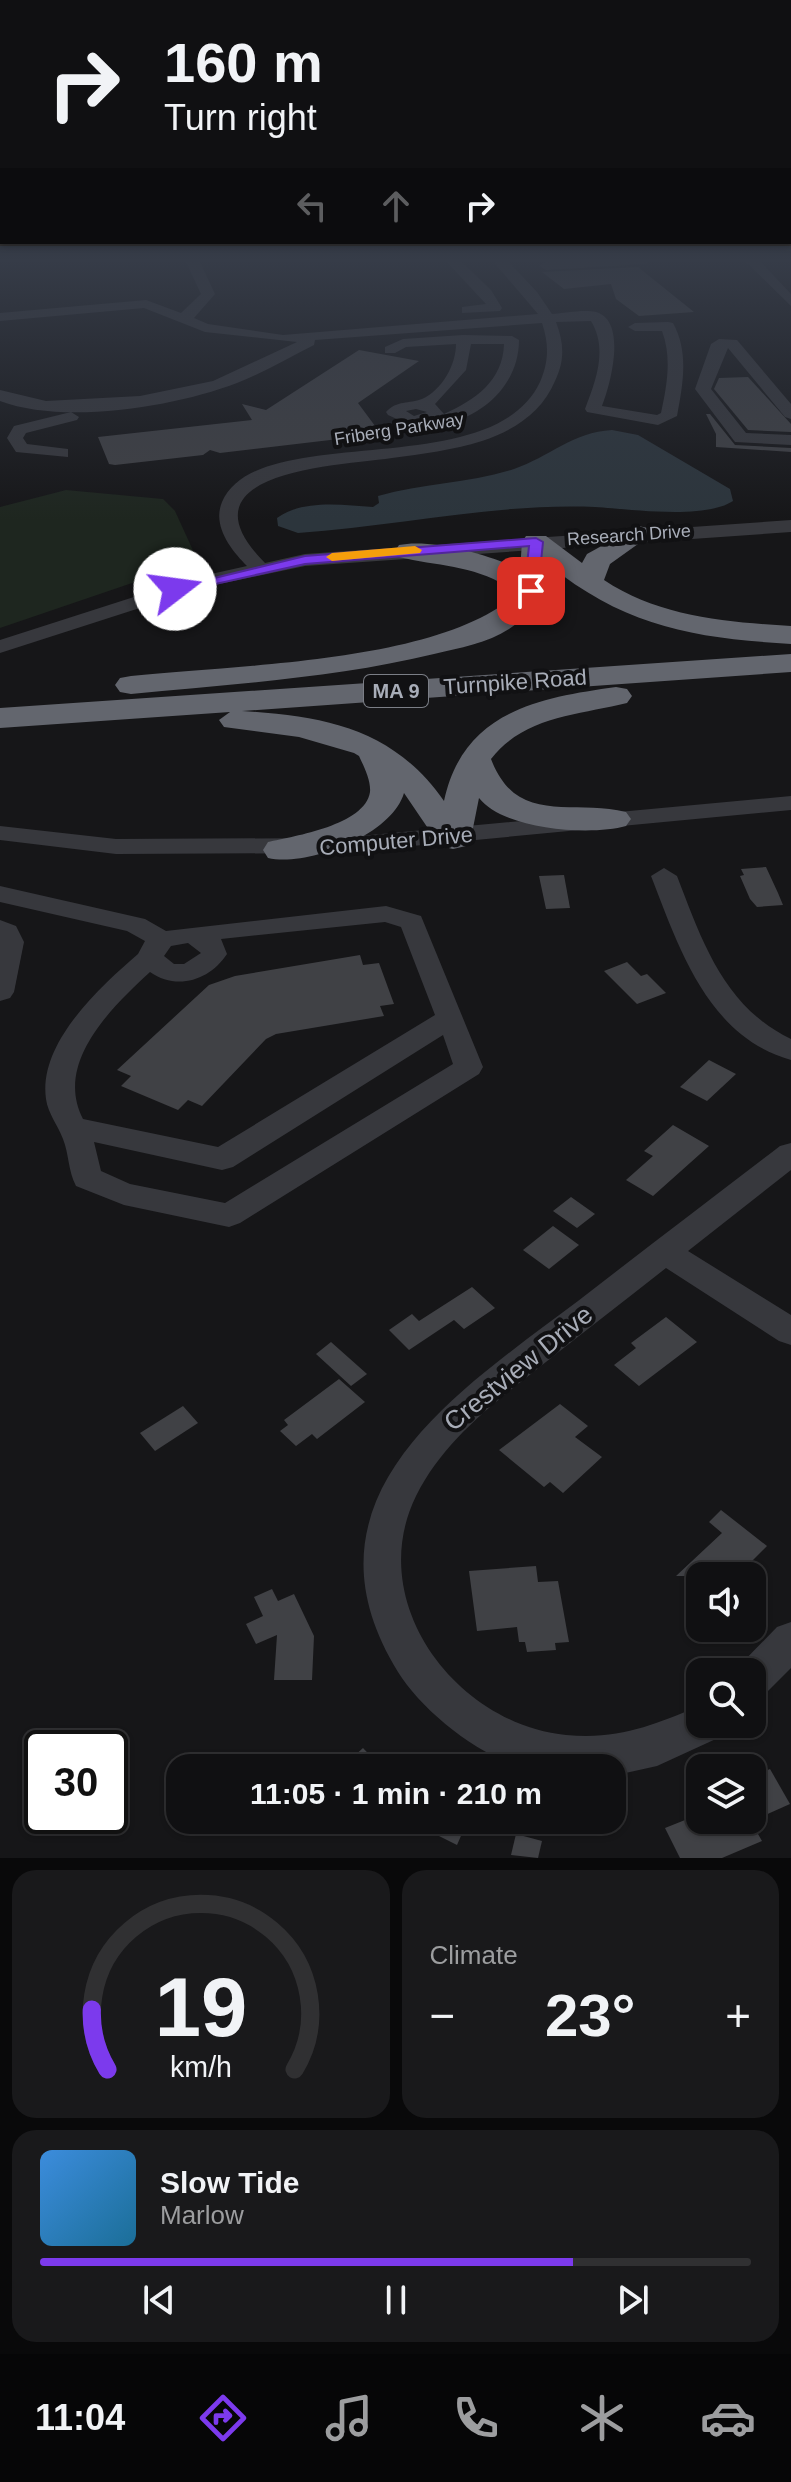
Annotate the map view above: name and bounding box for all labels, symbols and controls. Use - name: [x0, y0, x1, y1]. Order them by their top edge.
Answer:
- text: 160 m: [164, 31, 323, 94]
- icon: right: [32, 32, 136, 136]
- text: Turn right: [164, 97, 317, 138]
- icon: left: [290, 184, 334, 228]
- icon: ahead: [374, 184, 418, 228]
- icon: right: [458, 184, 502, 228]
- street label: Friberg Parkway: [333, 409, 465, 449]
- street label: Research Drive: [566, 521, 692, 549]
- position arrow: [133, 547, 217, 631]
- pin: [497, 557, 565, 625]
- icon: arrive: [509, 569, 553, 613]
- street label: Turnpike Road: [443, 665, 587, 699]
- road number: MA 9: [364, 675, 428, 707]
- street label: Computer Drive: [318, 822, 474, 860]
- street label: Crestview Drive: [438, 1299, 598, 1437]
- map controls: [686, 1562, 766, 1834]
- button: sound: [686, 1562, 766, 1642]
- button: search: [686, 1658, 766, 1738]
- speed limit sign: 30: [24, 1730, 128, 1834]
- button: layers: [686, 1754, 766, 1834]
- text: 11:05 · 1 min · 210 m: [250, 1777, 542, 1810]
- text: Climate: [430, 1940, 518, 1970]
- text: 19: [154, 1961, 247, 2054]
- text: 23°: [545, 1982, 636, 2049]
- text: −: [430, 1991, 455, 2040]
- text: +: [725, 1991, 751, 2040]
- text: km/h: [170, 2051, 232, 2083]
- text: Slow Tide: [160, 2166, 299, 2199]
- text: Marlow: [160, 2200, 244, 2230]
- icon: previous: [137, 2278, 181, 2322]
- icon: pause: [374, 2278, 418, 2322]
- icon: next: [611, 2278, 655, 2322]
- icon: directions: [195, 2390, 251, 2446]
- icon: music: [321, 2390, 377, 2446]
- icon: phone: [448, 2390, 504, 2446]
- icon: climate: [574, 2390, 630, 2446]
- icon: car: [700, 2390, 756, 2446]
- text: 11:04: [35, 2397, 125, 2438]

